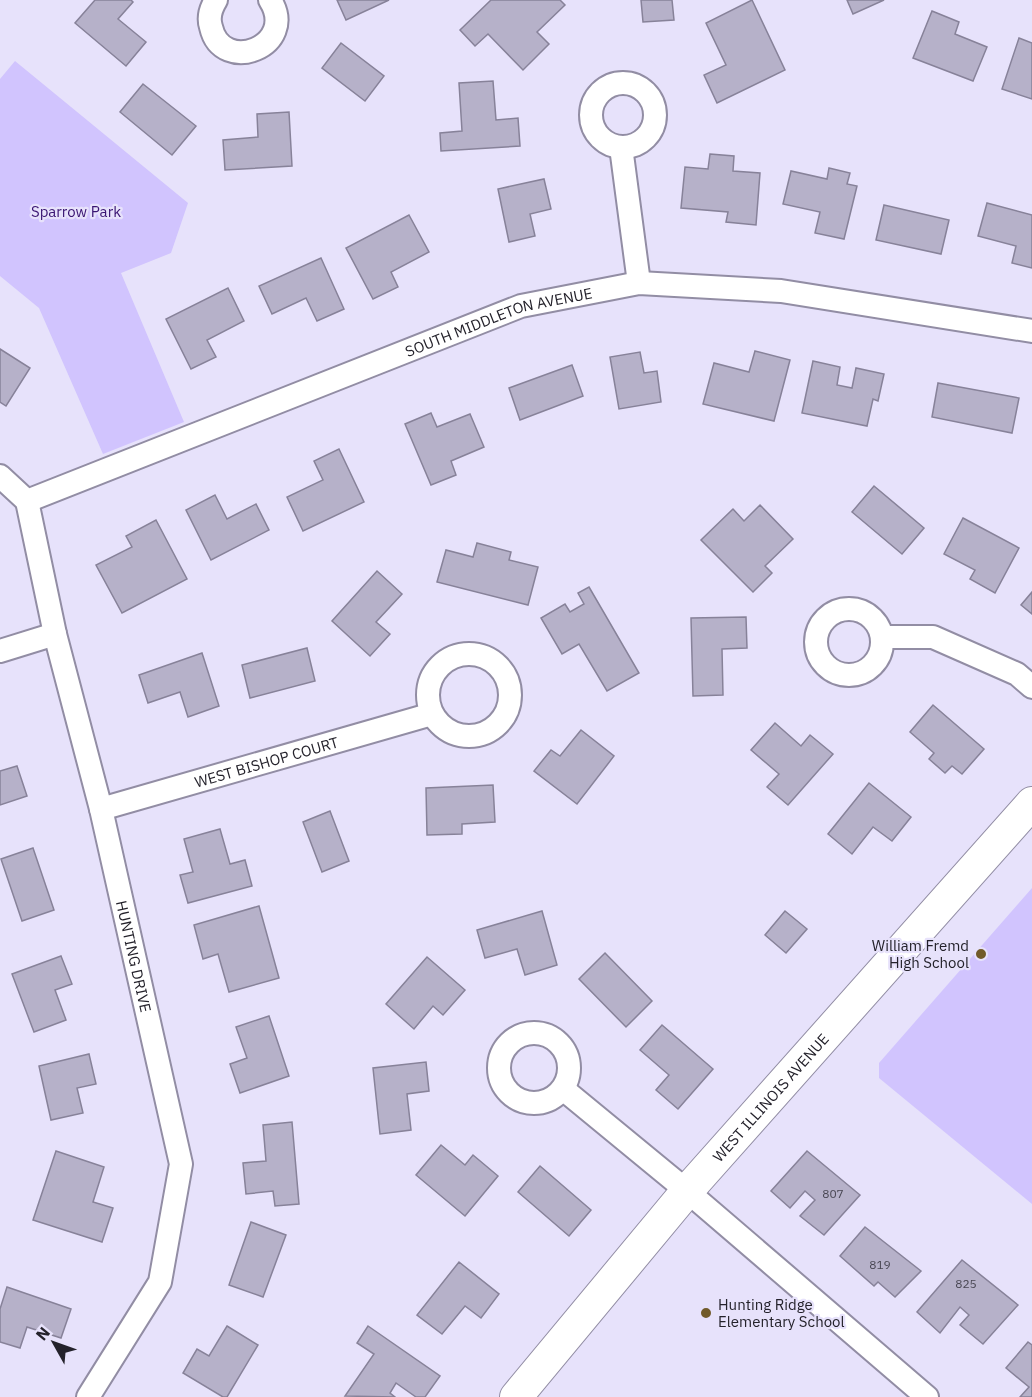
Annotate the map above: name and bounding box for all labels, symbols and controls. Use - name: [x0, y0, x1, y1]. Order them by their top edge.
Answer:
- park label: Sparrow Park: [31, 202, 121, 221]
- street label: SOUTH MIDDLETON AVENUE: [402, 283, 594, 360]
- street label: WEST BISHOP COURT: [192, 732, 341, 791]
- street label: HUNTING DRIVE: [112, 899, 156, 1014]
- place label: William Fremd High School: [872, 936, 969, 972]
- marker: William Fremd High School: [974, 947, 988, 961]
- street label: WEST ILLINOIS AVENUE: [708, 1029, 832, 1166]
- house number: 807: [822, 1186, 844, 1201]
- house number: 819: [869, 1257, 891, 1272]
- house number: 825: [955, 1276, 977, 1291]
- place label: Hunting Ridge Elementary School: [718, 1295, 845, 1331]
- marker: Hunting Ridge Elementary School: [699, 1306, 713, 1320]
- north arrow: [24, 1313, 84, 1373]
- text: N: [31, 1322, 54, 1344]

